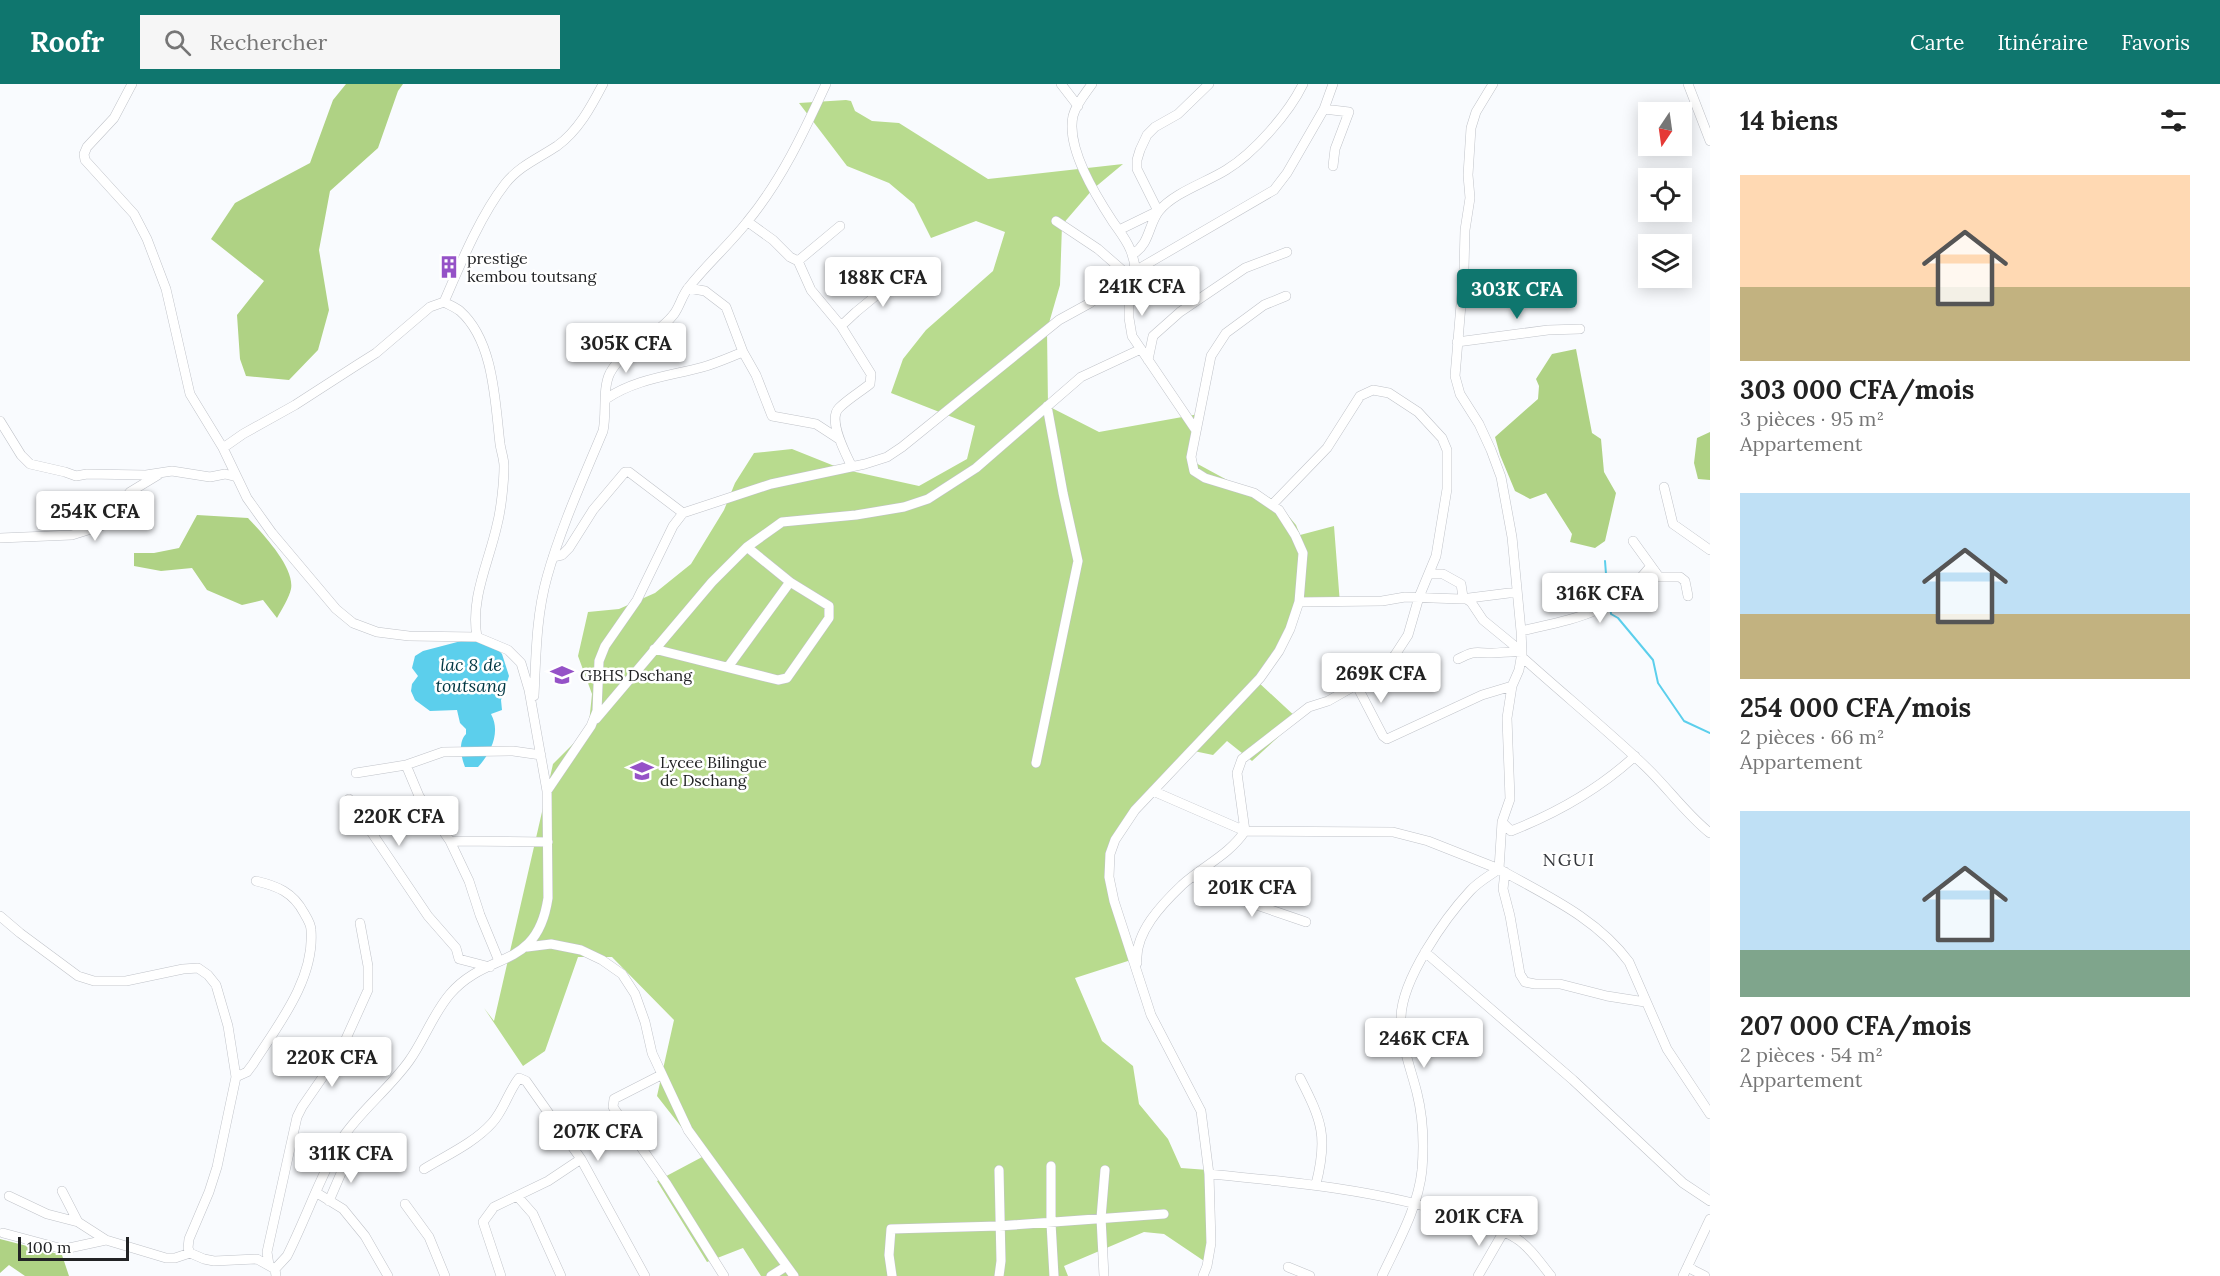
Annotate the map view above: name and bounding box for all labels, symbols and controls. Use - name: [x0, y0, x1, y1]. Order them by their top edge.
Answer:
- search box: [140, 15, 560, 69]
- text: Roofr: [30, 24, 104, 60]
- icon: search: [161, 26, 194, 59]
- text: Rechercher: [209, 28, 327, 56]
- text: Carte: [1910, 29, 1964, 56]
- text: Itinéraire: [1997, 29, 2088, 56]
- text: Favoris: [2121, 29, 2190, 56]
- north arrow: [1638, 102, 1692, 156]
- map controls: [1638, 102, 1692, 288]
- text: 14 biens: [1740, 104, 1838, 137]
- icon: filters: [2157, 104, 2190, 137]
- button: locate: [1638, 168, 1692, 222]
- icon: home: [1911, 214, 2019, 322]
- button: layers: [1638, 234, 1692, 288]
- place label: prestige kembou toutsang: [467, 248, 598, 286]
- building icon: prestige kembou toutsang: [436, 254, 462, 280]
- pin: 188K CFA: [821, 257, 945, 308]
- text: 188K CFA: [839, 264, 927, 289]
- pin: 241K CFA: [1080, 266, 1204, 317]
- pin: 303K CFA: [1455, 269, 1579, 320]
- text: 241K CFA: [1099, 273, 1185, 298]
- text: 303K CFA: [1471, 276, 1563, 301]
- pin: 305K CFA: [564, 323, 688, 374]
- text: 305K CFA: [580, 330, 672, 355]
- text: 303 000 CFA/mois: [1740, 373, 1974, 406]
- text: 3 pièces · 95 m²: [1740, 406, 1884, 431]
- text: Appartement: [1740, 431, 1863, 456]
- pin: 254K CFA: [33, 491, 157, 542]
- text: 254K CFA: [50, 498, 140, 523]
- icon: home: [1911, 532, 2019, 640]
- pin: 316K CFA: [1538, 573, 1662, 624]
- text: 316K CFA: [1556, 580, 1644, 605]
- water label: lac 8 de toutsang: [435, 653, 507, 697]
- pin: 269K CFA: [1319, 653, 1443, 704]
- text: 269K CFA: [1336, 660, 1426, 685]
- school or university icon: GBHS Dschang: [549, 662, 575, 688]
- place label: GBHS Dschang: [580, 665, 693, 685]
- text: 254 000 CFA/mois: [1740, 691, 1971, 724]
- text: 2 pièces · 66 m²: [1740, 724, 1884, 749]
- text: Appartement: [1740, 749, 1863, 774]
- place label: Lycee Bilingue de Dschang: [660, 752, 767, 790]
- school or university icon: Lycee Bilingue de Dschang: [629, 758, 655, 784]
- pin: 220K CFA: [337, 796, 461, 847]
- text: 220K CFA: [353, 803, 445, 828]
- district label: NGUI: [1543, 848, 1595, 871]
- icon: home: [1911, 850, 2019, 958]
- pin: 201K CFA: [1190, 867, 1314, 918]
- text: 201K CFA: [1208, 874, 1296, 899]
- text: 207 000 CFA/mois: [1740, 1009, 1971, 1042]
- pin: 246K CFA: [1362, 1018, 1486, 1069]
- text: 246K CFA: [1379, 1025, 1469, 1050]
- pin: 220K CFA: [270, 1037, 394, 1088]
- text: 2 pièces · 54 m²: [1740, 1042, 1883, 1067]
- text: 220K CFA: [286, 1044, 378, 1069]
- text: Appartement: [1740, 1067, 1863, 1092]
- pin: 207K CFA: [536, 1111, 660, 1162]
- text: 207K CFA: [553, 1118, 643, 1143]
- pin: 311K CFA: [289, 1133, 413, 1184]
- text: 311K CFA: [309, 1140, 393, 1165]
- pin: 201K CFA: [1417, 1196, 1541, 1247]
- text: 201K CFA: [1435, 1203, 1523, 1228]
- scale bar: [18, 1234, 129, 1262]
- text: 100 m: [27, 1237, 71, 1257]

